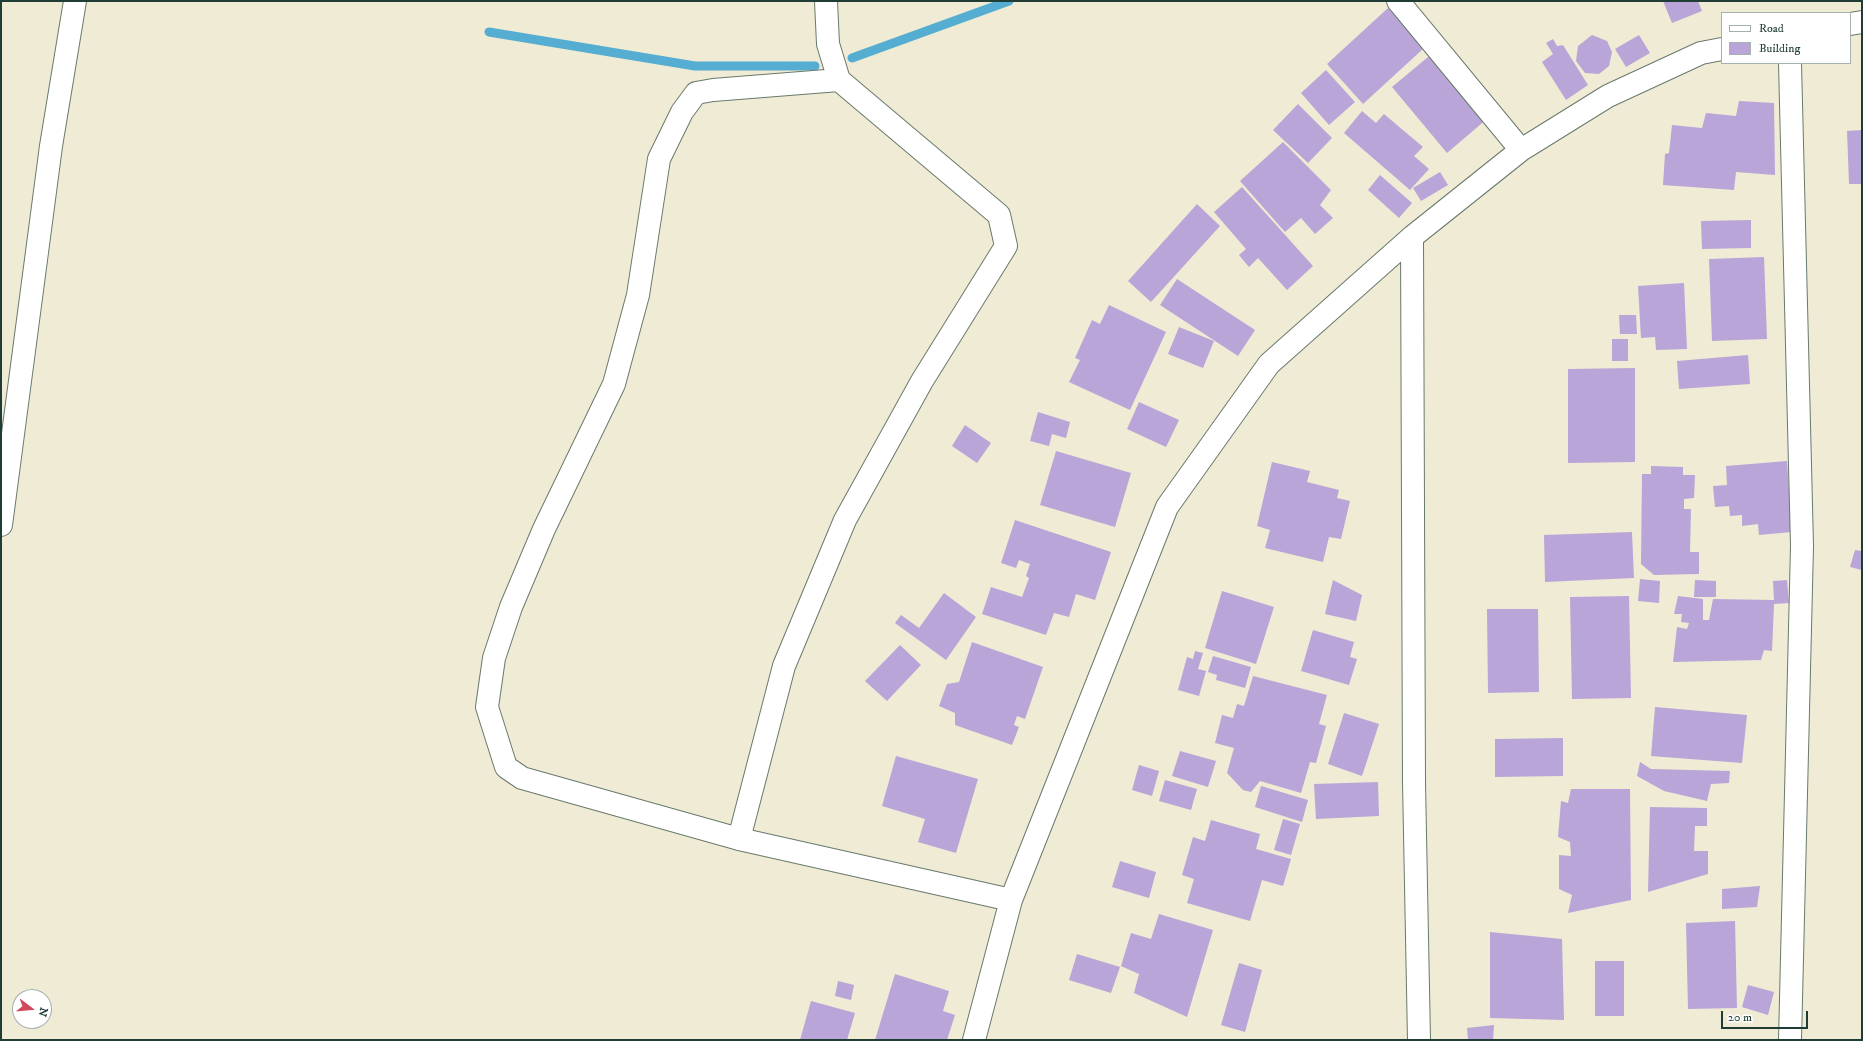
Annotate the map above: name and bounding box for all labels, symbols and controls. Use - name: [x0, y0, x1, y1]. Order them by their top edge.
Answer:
- legend: [1721, 12, 1851, 64]
- text: Road: [1759, 21, 1784, 36]
- text: Building: [1759, 41, 1800, 56]
- north arrow: [12, 989, 52, 1029]
- scale bar: [1723, 1003, 1810, 1029]
- text: N: [35, 1006, 51, 1018]
- text: 20 m: [1728, 1010, 1752, 1025]

